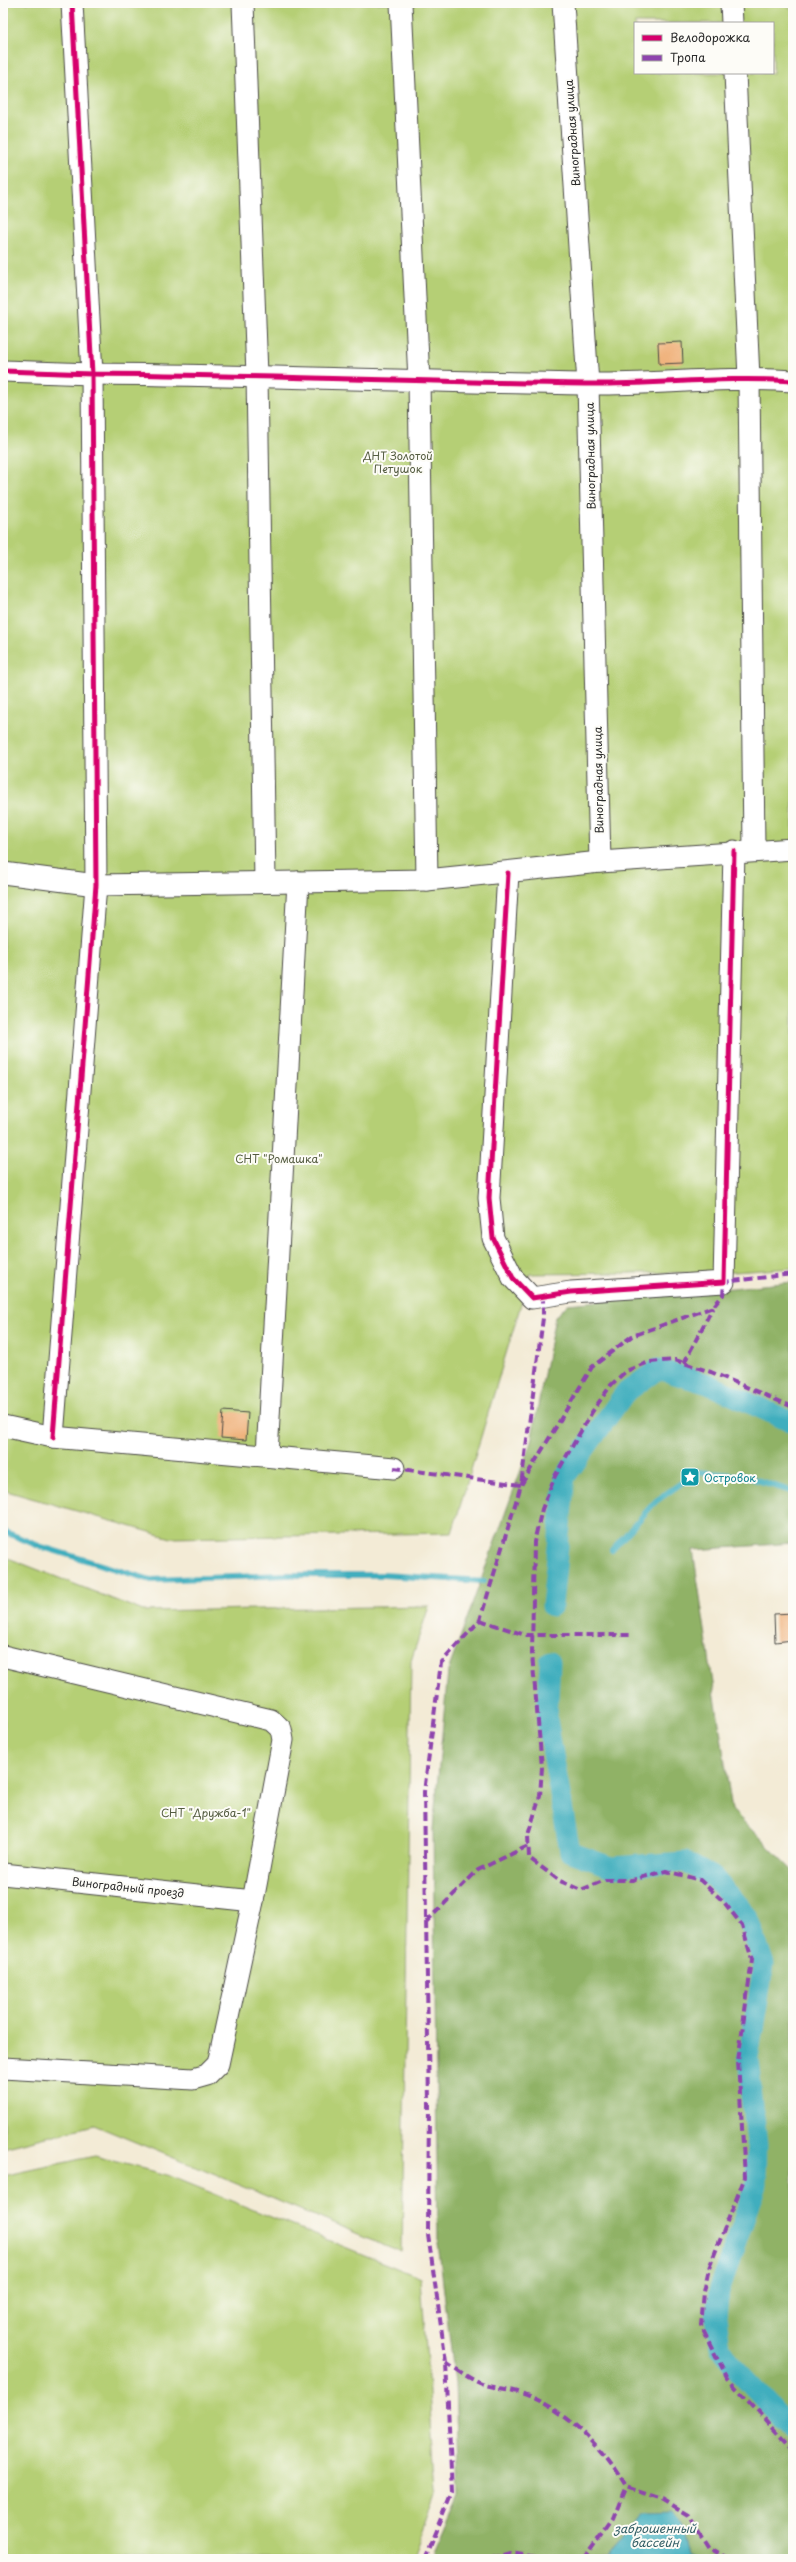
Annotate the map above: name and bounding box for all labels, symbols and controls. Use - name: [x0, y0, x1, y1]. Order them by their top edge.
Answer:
- legend: [634, 22, 774, 74]
- text: Велодорожка: [670, 28, 750, 46]
- text: Тропа: [670, 48, 706, 66]
- street label: Виноградная улица: [560, 79, 584, 187]
- street label: Виноградная улица: [581, 402, 599, 510]
- park label: ДНТ Золотой Петушок: [362, 447, 433, 477]
- street label: Виноградная улица: [589, 726, 607, 834]
- park label: СНТ "Ромашка": [235, 1150, 323, 1167]
- place icon: Островок: [679, 1466, 701, 1488]
- place label: Островок: [704, 1469, 756, 1486]
- park label: СНТ "Дружба-1": [161, 1804, 251, 1821]
- street label: Виноградный проезд: [71, 1873, 185, 1901]
- water label: заброшенный бассейн: [613, 2519, 698, 2551]

